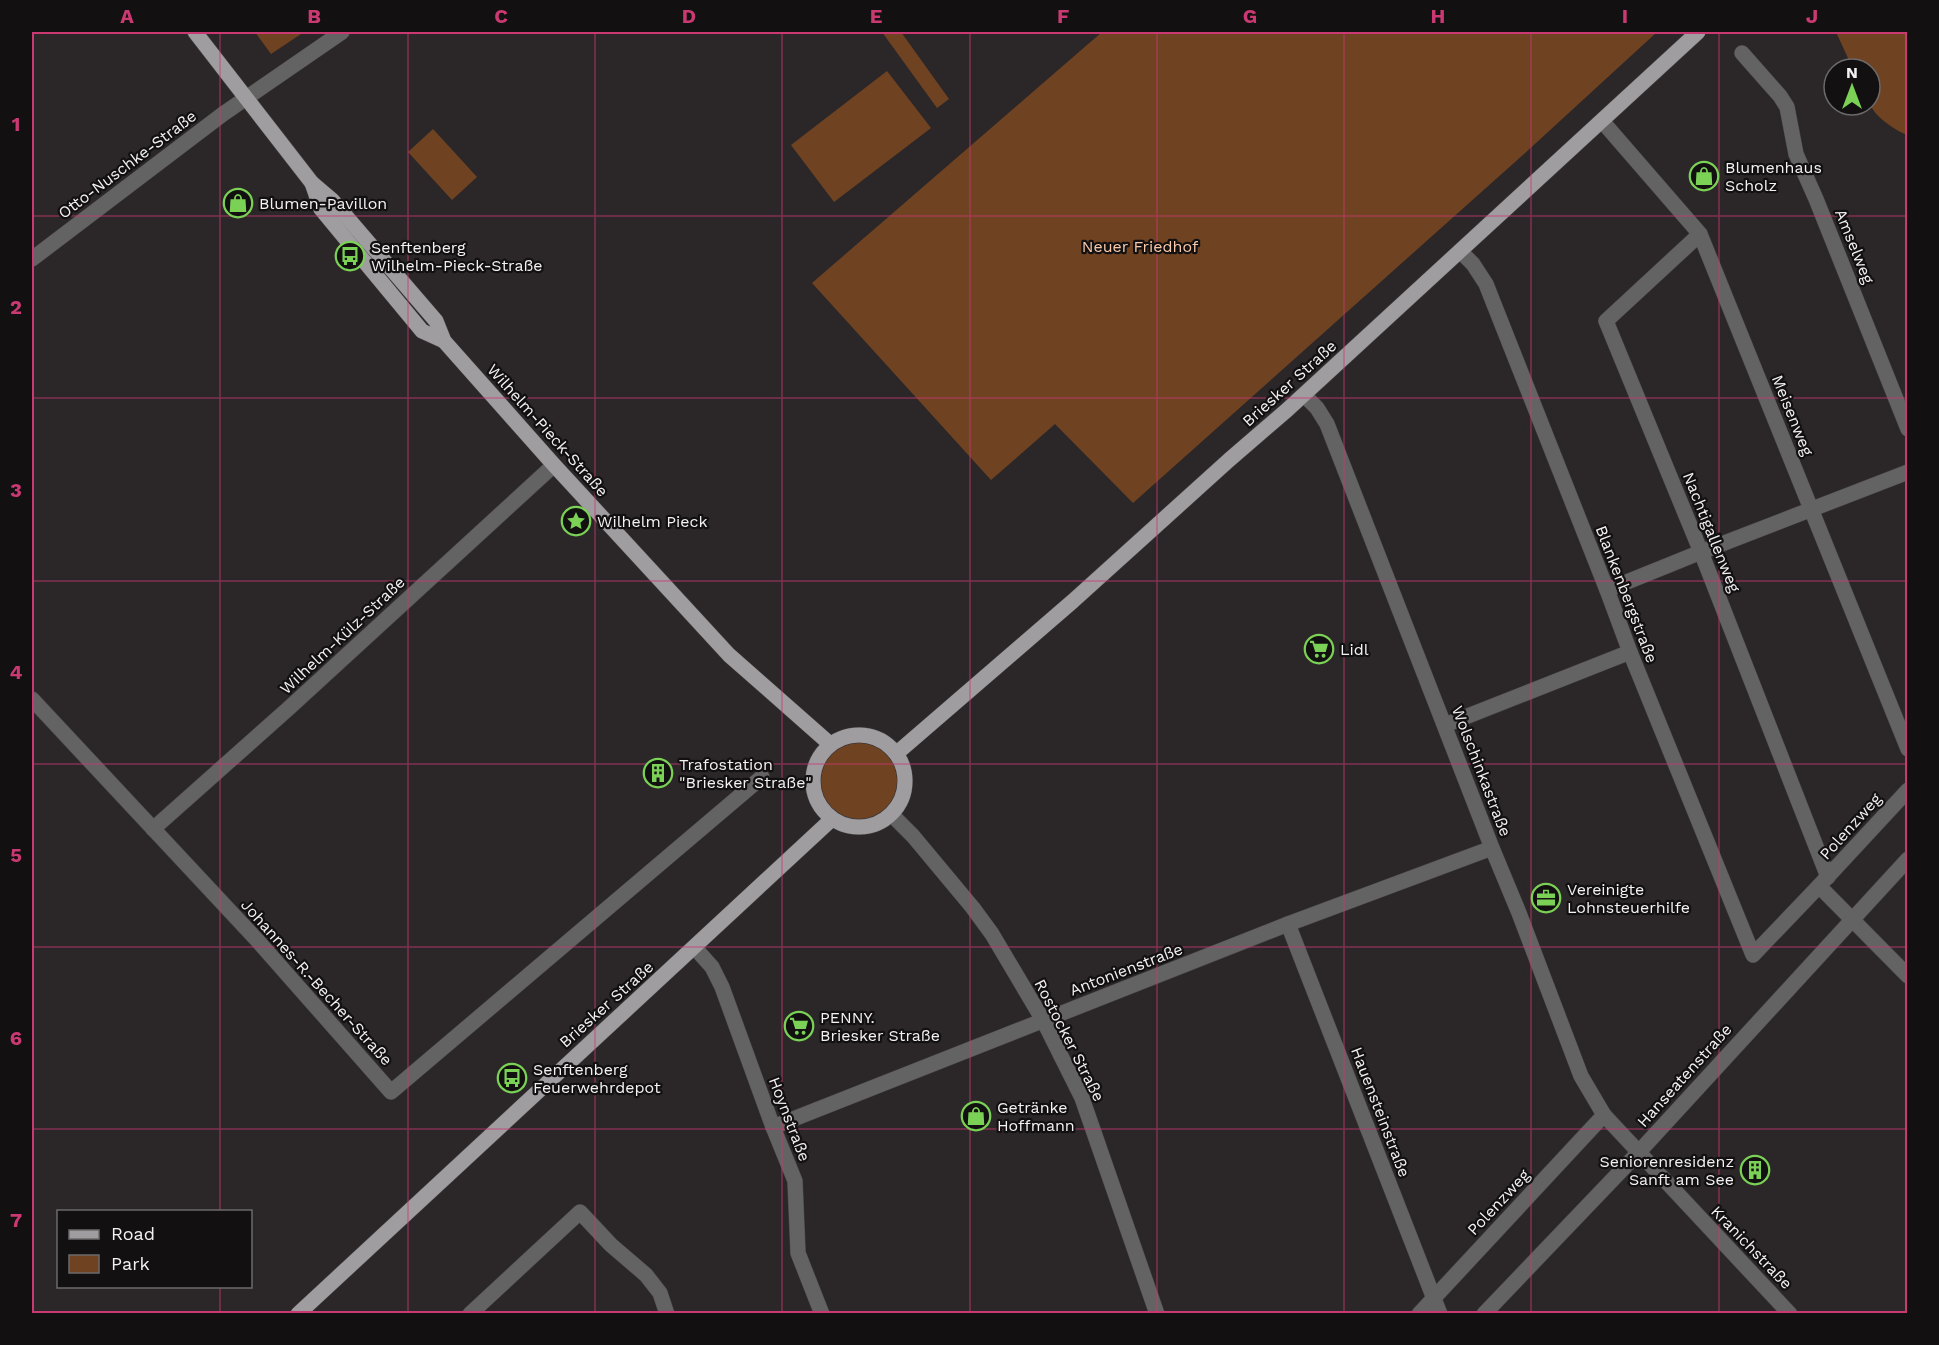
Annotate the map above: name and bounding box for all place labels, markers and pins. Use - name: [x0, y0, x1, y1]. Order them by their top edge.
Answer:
- place label: Blumenhaus Scholz: [1725, 158, 1822, 195]
- shop icon: Blumenhaus Scholz: [1688, 160, 1720, 192]
- shop icon: Blumen-Pavillon: [222, 187, 254, 219]
- place label: Blumen-Pavillon: [259, 194, 387, 213]
- place label: Senftenberg Wilhelm-Pieck-Straße: [371, 238, 543, 275]
- bus stop icon: Senftenberg Wilhelm-Pieck-Straße: [334, 240, 366, 272]
- place icon: Wilhelm Pieck: [560, 505, 592, 537]
- place label: Wilhelm Pieck: [597, 512, 708, 531]
- supermarket icon: Lidl: [1303, 633, 1335, 665]
- place label: Lidl: [1340, 640, 1369, 659]
- place label: Trafostation "Briesker Straße": [679, 755, 812, 792]
- building icon: Trafostation "Briesker Straße": [642, 757, 674, 789]
- place label: Vereinigte Lohnsteuerhilfe: [1567, 880, 1690, 917]
- office icon: Vereinigte Lohnsteuerhilfe: [1530, 882, 1562, 914]
- place label: PENNY. Briesker Straße: [820, 1008, 940, 1045]
- supermarket icon: PENNY. Briesker Straße: [783, 1010, 815, 1042]
- place label: Senftenberg Feuerwehrdepot: [533, 1060, 661, 1097]
- bus stop icon: Senftenberg Feuerwehrdepot: [496, 1062, 528, 1094]
- place label: Getränke Hoffmann: [997, 1098, 1075, 1135]
- shop icon: Getränke Hoffmann: [960, 1100, 992, 1132]
- place label: Seniorenresidenz Sanft am See: [1599, 1152, 1734, 1189]
- building icon: Seniorenresidenz Sanft am See: [1739, 1154, 1771, 1186]

